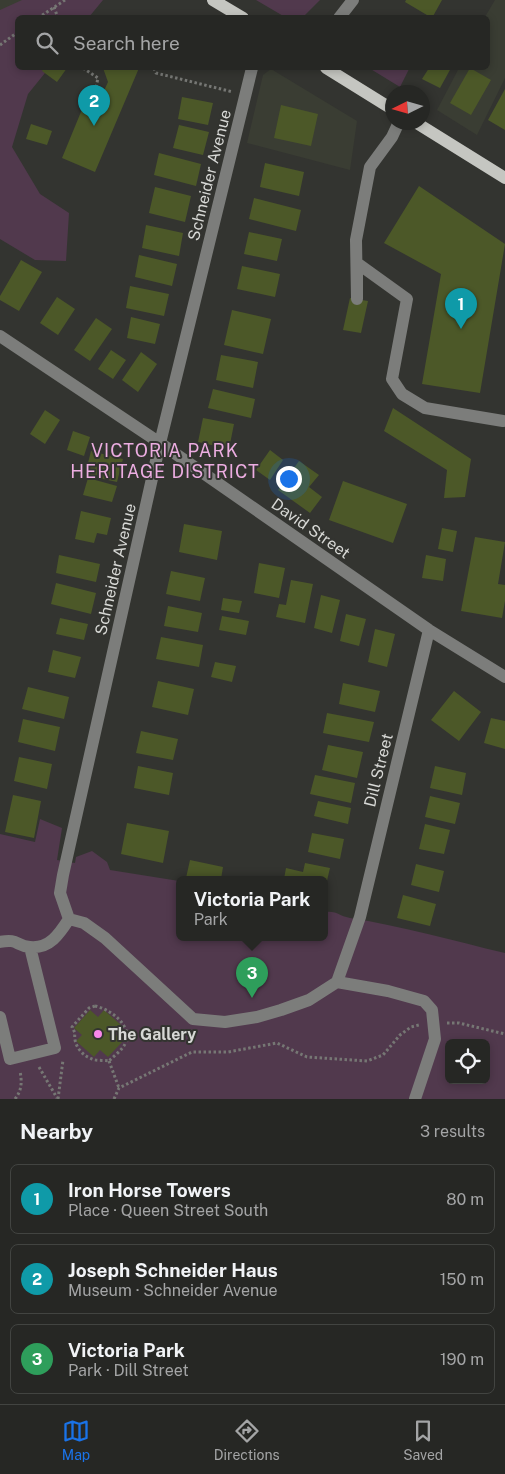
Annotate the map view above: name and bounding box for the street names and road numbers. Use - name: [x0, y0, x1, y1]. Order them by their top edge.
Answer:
- street label: Schneider Avenue: [184, 108, 235, 243]
- street label: David Street: [268, 494, 354, 563]
- street label: Schneider Avenue: [91, 501, 140, 637]
- street label: Dill Street: [360, 731, 397, 809]

